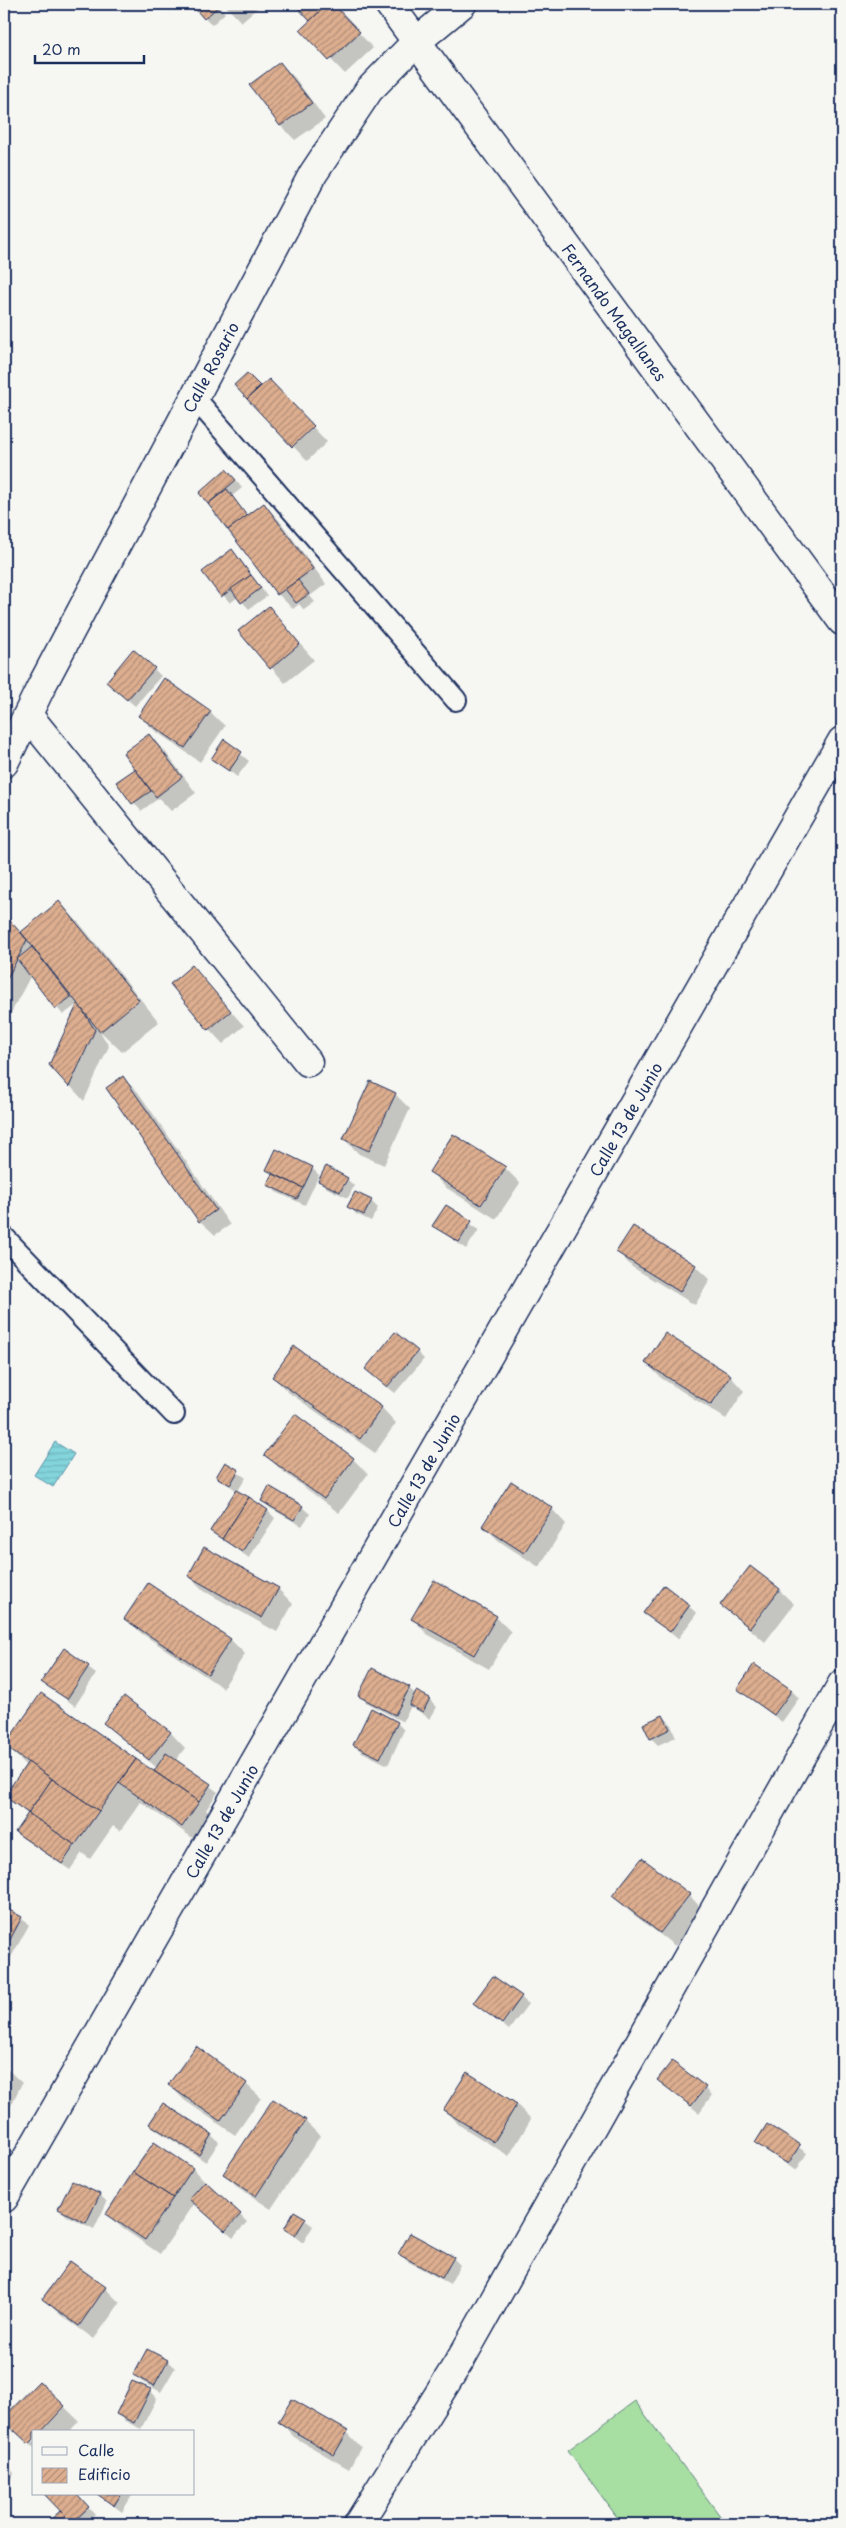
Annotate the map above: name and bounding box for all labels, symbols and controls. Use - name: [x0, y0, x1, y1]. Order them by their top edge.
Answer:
- scale bar: [35, 32, 144, 64]
- text: 20 m: [42, 37, 81, 60]
- street label: Fernando Magallanes: [557, 238, 673, 386]
- street label: Calle Rosario: [176, 317, 244, 417]
- street label: Calle 13 de Junio: [582, 1057, 668, 1181]
- street label: Calle 13 de Junio: [380, 1408, 466, 1532]
- street label: Calle 13 de Junio: [178, 1759, 264, 1883]
- legend: [32, 2430, 195, 2496]
- text: Calle: [78, 2438, 115, 2461]
- text: Edificio: [78, 2462, 131, 2485]

